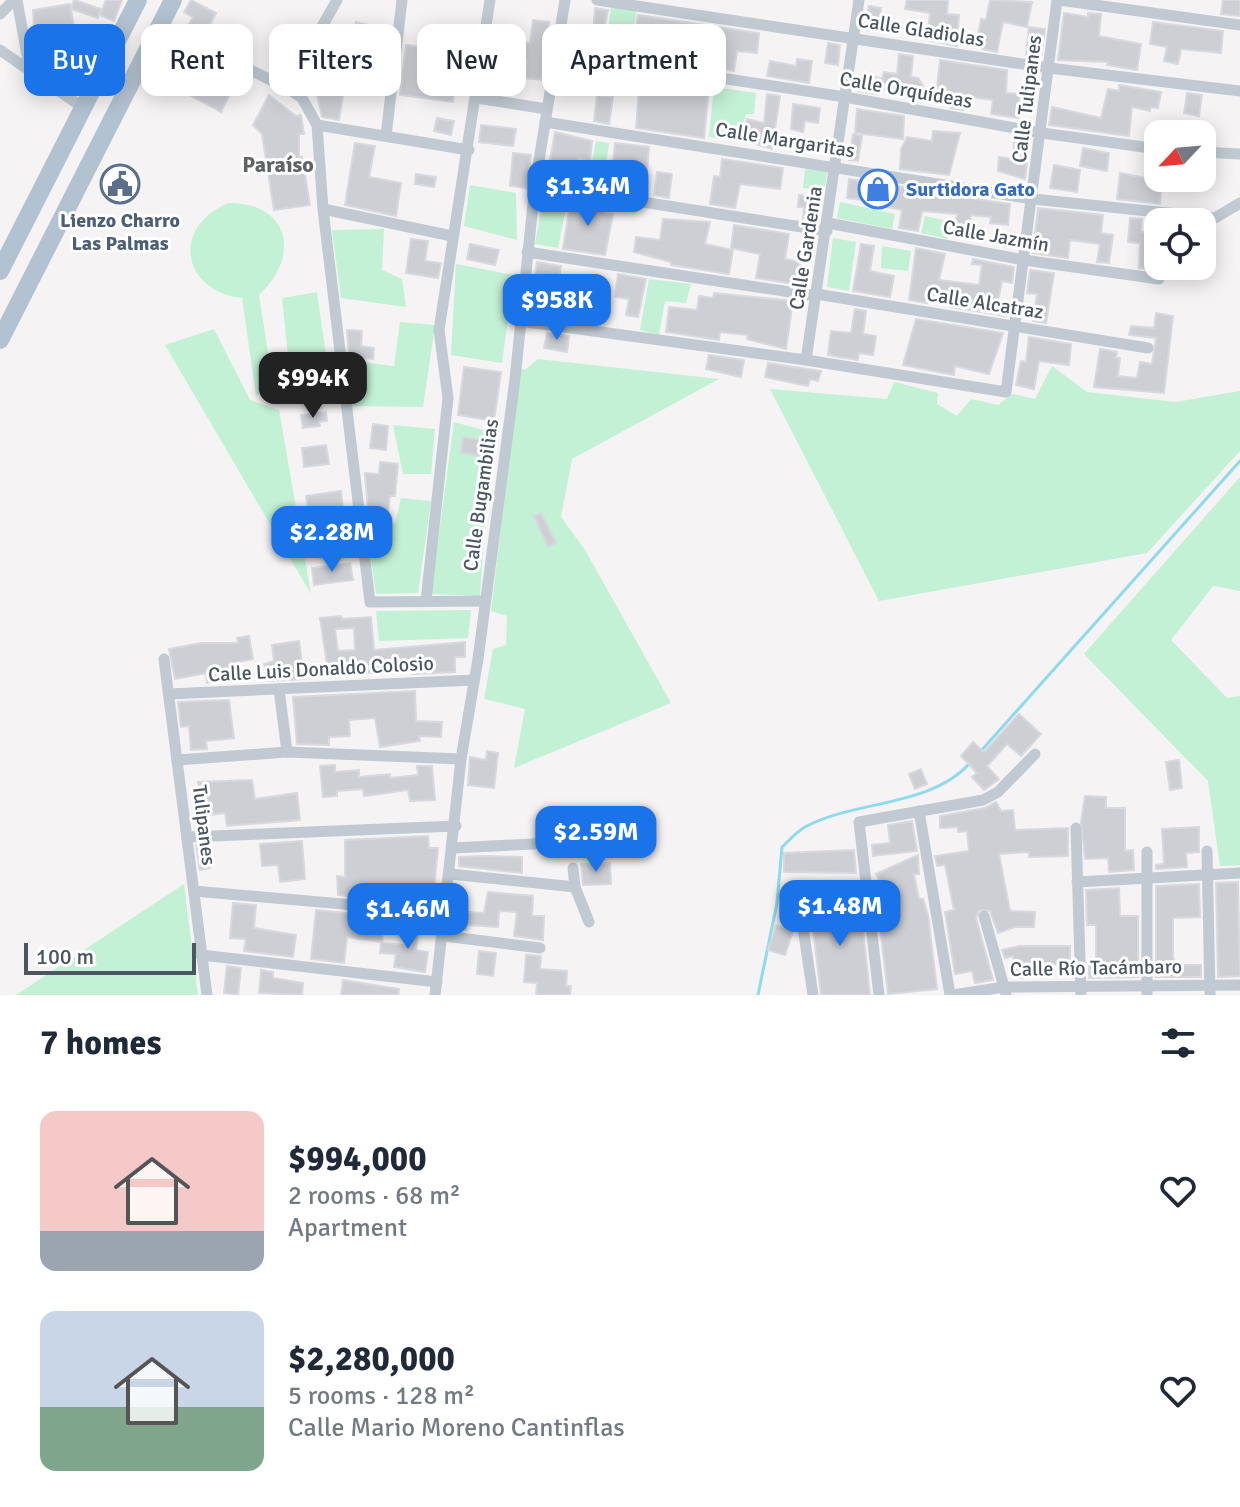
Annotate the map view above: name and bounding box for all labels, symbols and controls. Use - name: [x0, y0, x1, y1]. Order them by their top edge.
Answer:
- street label: Calle Gladiolas: [856, 8, 986, 52]
- chip: Buy: [24, 24, 125, 96]
- chip: Rent: [141, 24, 253, 96]
- chip: Filters: [269, 24, 401, 96]
- chip: New: [417, 24, 526, 96]
- chip: Apartment: [542, 24, 726, 96]
- street label: Calle Tulipanes: [1007, 33, 1047, 164]
- street label: Calle Orquídeas: [838, 66, 975, 114]
- street label: Calle Margaritas: [713, 117, 857, 163]
- north arrow: [1144, 120, 1216, 192]
- map controls: [1144, 120, 1216, 280]
- district label: Paraíso: [242, 151, 314, 178]
- pin: $1.34M: [523, 160, 653, 228]
- public building icon: Lienzo Charro Las Palmas: [99, 163, 141, 205]
- shop icon: Surtidora Gato: [857, 168, 899, 210]
- text: $1.34M: [545, 170, 631, 202]
- place label: Surtidora Gato: [906, 177, 1035, 202]
- street label: Calle Gardenia: [784, 184, 828, 312]
- place label: Lienzo Charro Las Palmas: [60, 208, 180, 256]
- button: locate: [1144, 208, 1216, 280]
- street label: Calle Jazmín: [941, 214, 1051, 258]
- pin: $958K: [501, 274, 613, 342]
- street label: Calle Alcatraz: [925, 281, 1045, 325]
- text: $958K: [521, 284, 593, 316]
- pin: $994K: [257, 352, 369, 420]
- text: $994K: [277, 362, 349, 394]
- street label: Calle Bugambilias: [458, 417, 504, 573]
- pin: $2.28M: [267, 506, 397, 574]
- text: $2.28M: [289, 516, 375, 548]
- street label: Calle Luis Donaldo Colosio: [208, 651, 434, 687]
- street label: Tulipanes: [187, 783, 221, 867]
- pin: $2.59M: [531, 806, 661, 874]
- text: $2.59M: [553, 816, 639, 848]
- pin: $1.48M: [775, 880, 905, 948]
- pin: $1.46M: [343, 883, 473, 951]
- text: $1.48M: [797, 890, 883, 922]
- text: $1.46M: [365, 893, 451, 925]
- scale bar: [24, 939, 196, 975]
- text: 100 m: [36, 943, 94, 970]
- street label: Calle Río Tacámbaro: [1010, 954, 1182, 982]
- icon: filters: [1156, 1021, 1200, 1065]
- text: 7 homes: [40, 1022, 161, 1064]
- text: $994,000: [288, 1138, 427, 1180]
- icon: home: [104, 1143, 200, 1239]
- icon: heart: [1156, 1169, 1200, 1213]
- text: 2 rooms · 68 m²: [288, 1180, 461, 1212]
- text: Apartment: [288, 1212, 407, 1244]
- text: $2,280,000: [288, 1338, 455, 1380]
- icon: home: [104, 1343, 200, 1439]
- icon: heart: [1156, 1369, 1200, 1413]
- text: 5 rooms · 128 m²: [288, 1380, 475, 1412]
- text: Calle Mario Moreno Cantinflas: [288, 1412, 625, 1444]

